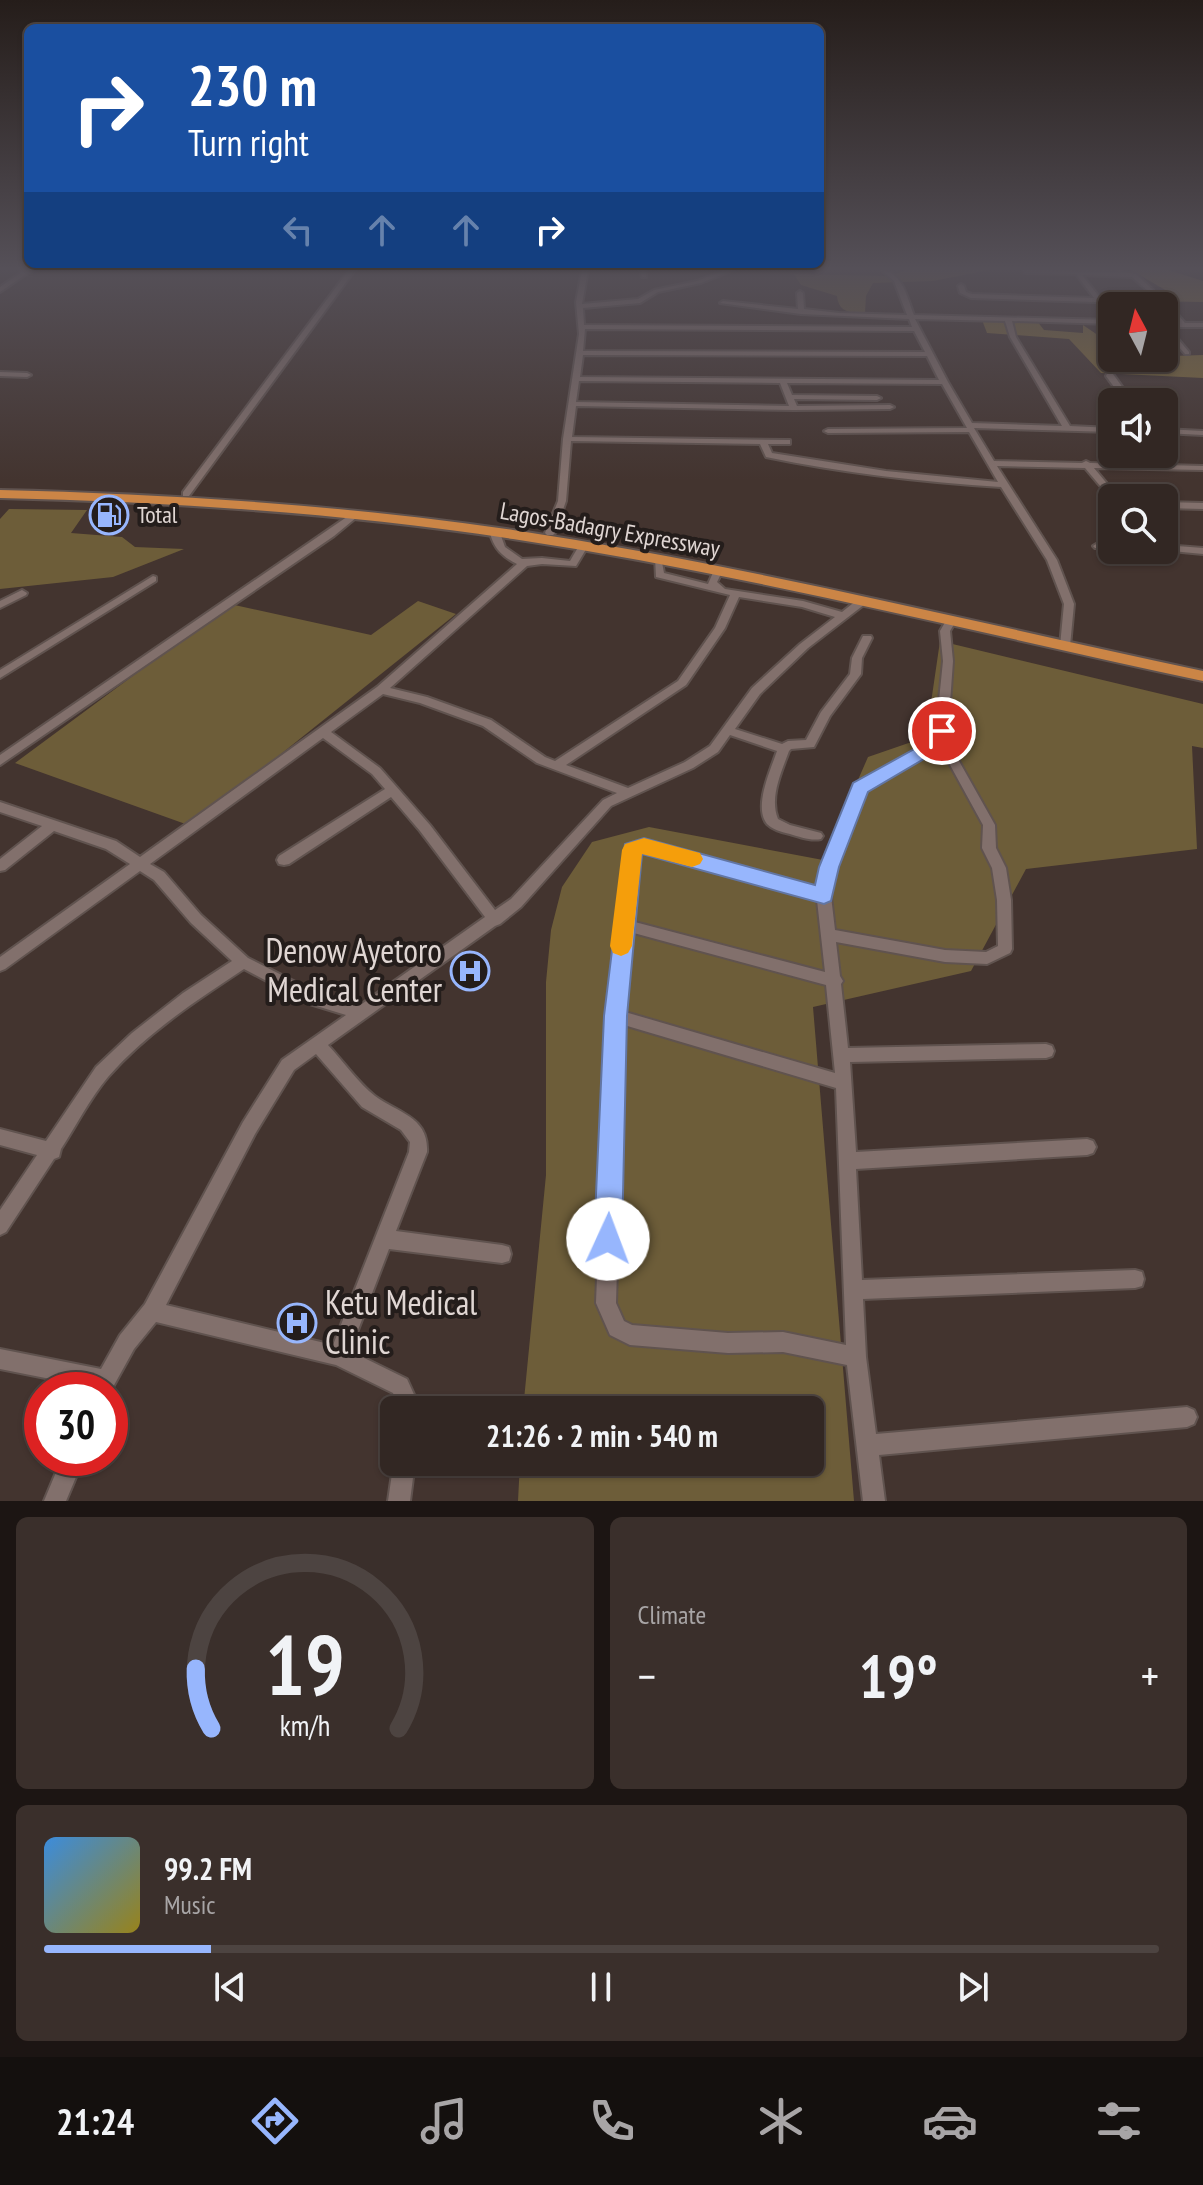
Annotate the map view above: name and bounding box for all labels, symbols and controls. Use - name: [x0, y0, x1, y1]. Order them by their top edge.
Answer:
- text: 230 m: [188, 49, 317, 121]
- icon: right: [56, 56, 160, 160]
- text: Turn right: [188, 119, 309, 166]
- icon: left: [276, 208, 320, 252]
- icon: ahead: [360, 208, 404, 252]
- icon: ahead: [444, 208, 488, 252]
- icon: right: [528, 208, 572, 252]
- north arrow: [1098, 292, 1178, 372]
- map controls: [1098, 292, 1178, 564]
- button: sound: [1098, 388, 1178, 468]
- button: search: [1098, 484, 1178, 564]
- fuel station icon: Total: [88, 494, 130, 536]
- street label: Lagos-Badagry Expressway: [498, 495, 722, 564]
- place label: Total: [137, 499, 178, 530]
- pin: [908, 697, 976, 765]
- icon: arrive: [920, 709, 964, 753]
- place label: Denow Ayetoro Medical Center: [265, 928, 443, 1011]
- hospital icon: Denow Ayetoro Medical Center: [449, 950, 491, 992]
- position arrow: [566, 1197, 650, 1281]
- place label: Ketu Medical Clinic: [325, 1280, 477, 1363]
- hospital icon: Ketu Medical Clinic: [276, 1302, 318, 1344]
- speed limit sign: 30: [24, 1372, 128, 1476]
- text: 21:26 · 2 min · 540 m: [486, 1416, 718, 1455]
- text: Climate: [638, 1598, 706, 1631]
- text: 19: [265, 1610, 345, 1718]
- text: 19°: [859, 1637, 938, 1715]
- text: −: [638, 1647, 656, 1704]
- text: +: [1141, 1647, 1159, 1704]
- text: km/h: [279, 1707, 330, 1744]
- text: 99.2 FM: [164, 1849, 252, 1888]
- text: Music: [164, 1888, 216, 1921]
- icon: previous: [208, 1965, 252, 2009]
- icon: pause: [579, 1965, 623, 2009]
- icon: next: [951, 1965, 995, 2009]
- icon: directions: [247, 2093, 303, 2149]
- icon: music: [416, 2093, 472, 2149]
- icon: phone: [584, 2093, 640, 2149]
- icon: climate: [753, 2093, 809, 2149]
- icon: car: [922, 2093, 978, 2149]
- icon: filters: [1091, 2093, 1147, 2149]
- text: 21:24: [56, 2098, 134, 2145]

